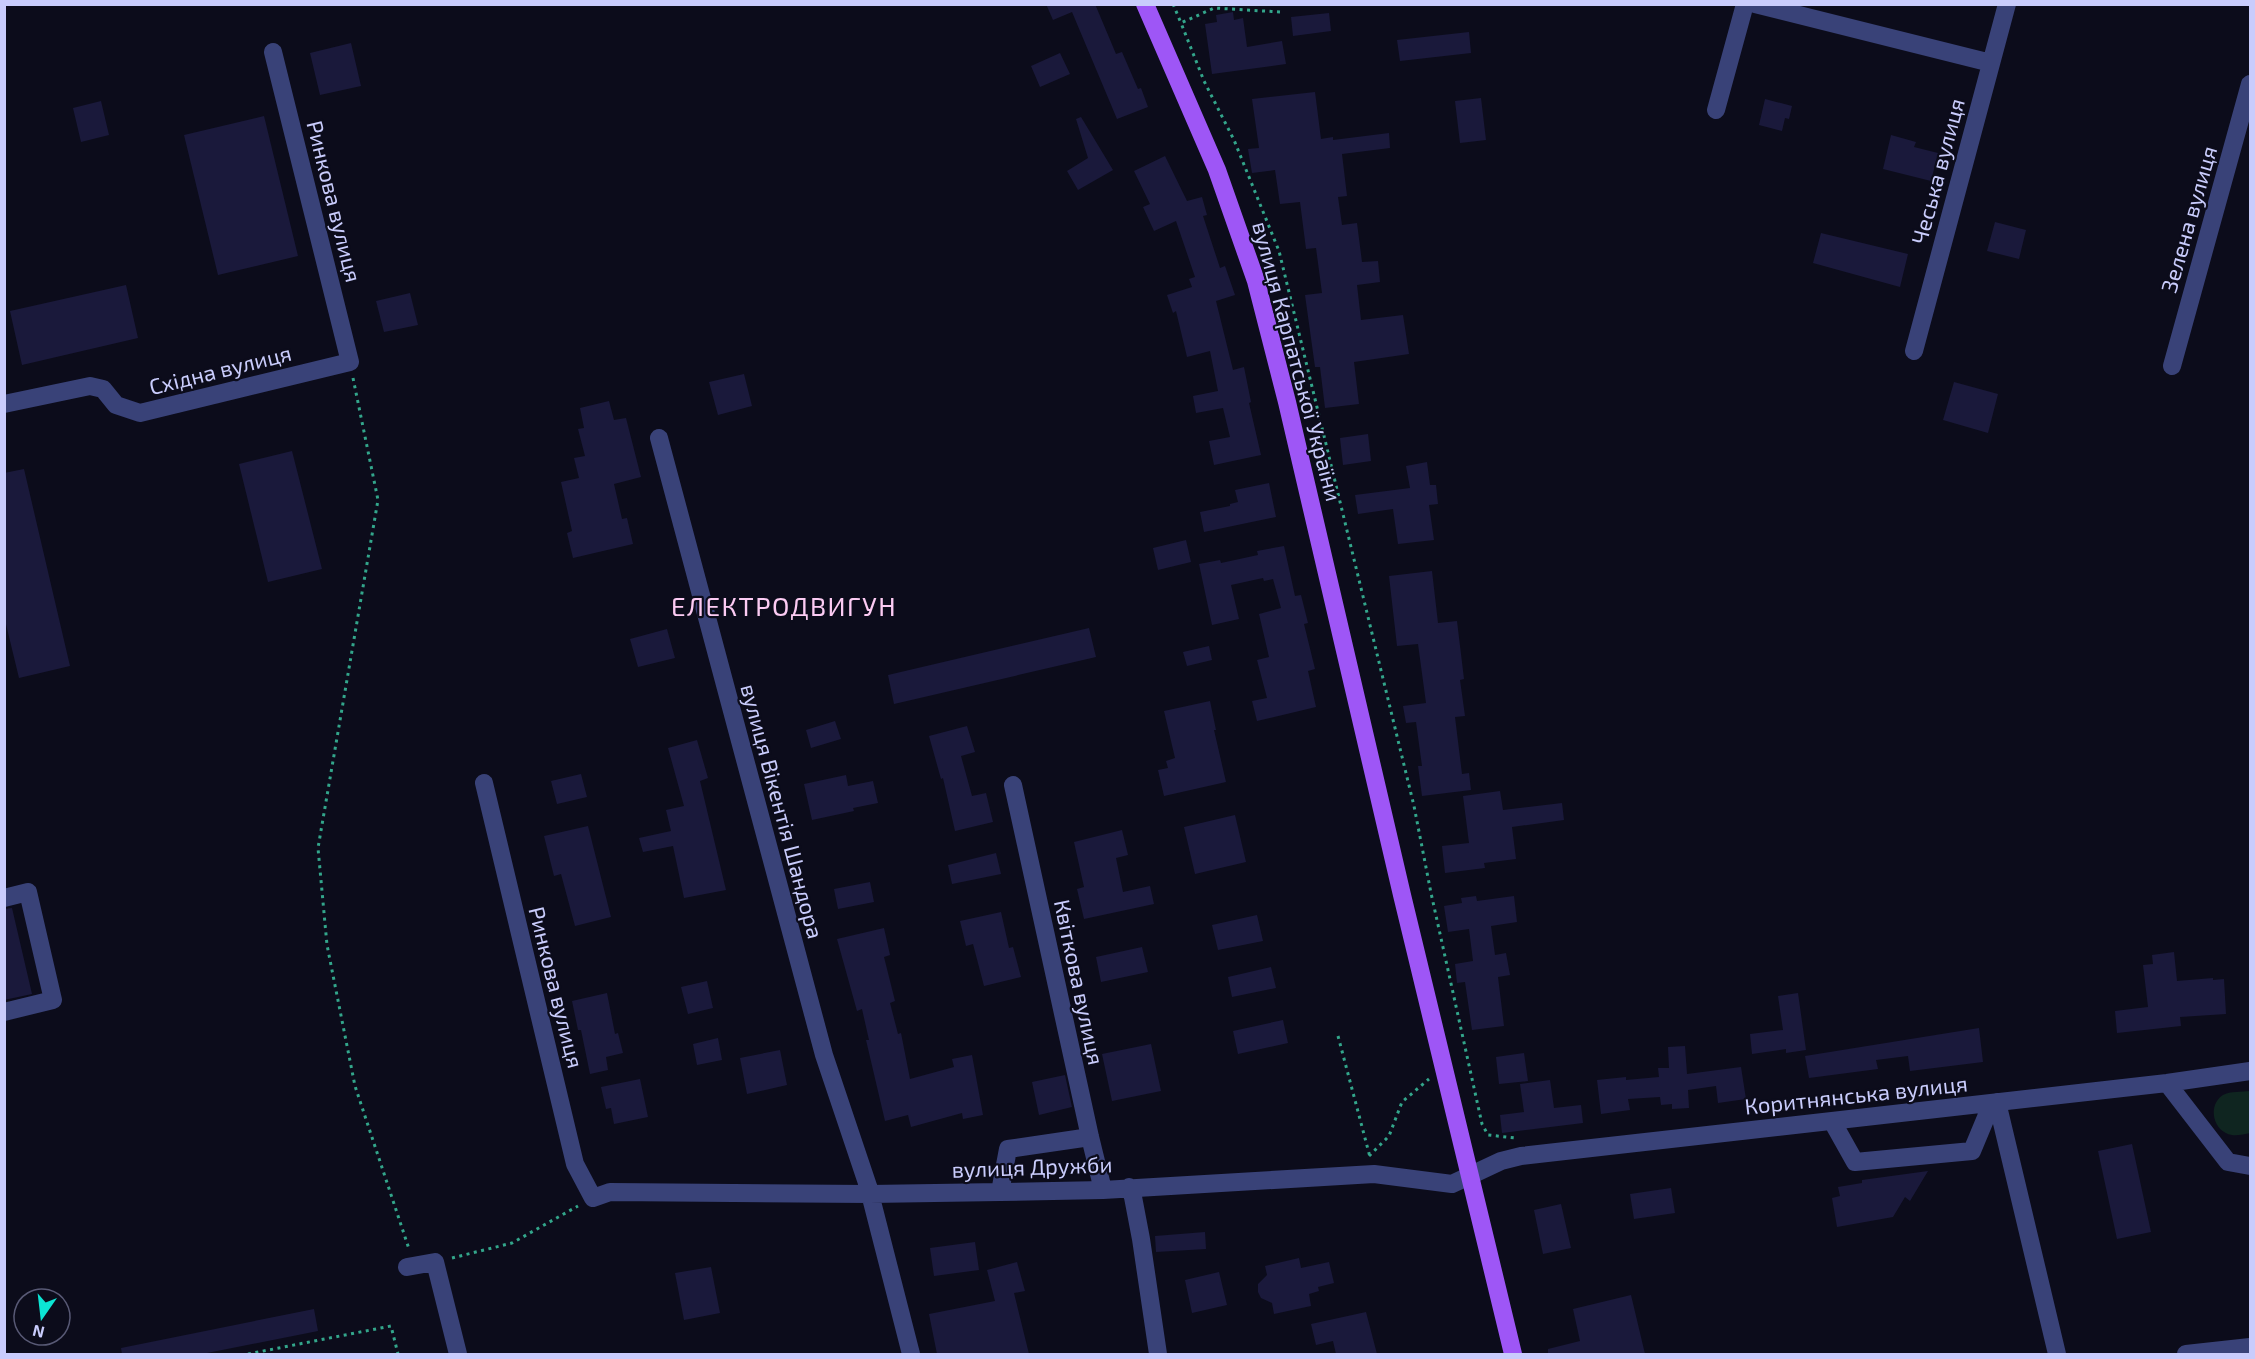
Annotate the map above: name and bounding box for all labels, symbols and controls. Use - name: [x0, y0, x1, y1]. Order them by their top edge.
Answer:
- street label: Чеська вулиця: [1905, 95, 1970, 247]
- street label: Ринкова вулиця: [301, 118, 368, 285]
- street label: Зелена вулиця: [2155, 143, 2222, 296]
- street label: вулиця Карпатської України: [1247, 218, 1348, 504]
- street label: Східна вулиця: [146, 339, 294, 400]
- district label: ЕЛЕКТРОДВИГУН: [671, 590, 897, 621]
- street label: вулиця Вікентія Шандора: [735, 681, 830, 941]
- street label: Квіткова вулиця: [1049, 897, 1110, 1067]
- street label: Ринкова вулиця: [523, 904, 590, 1071]
- street label: Коритнянська вулиця: [1743, 1069, 1969, 1120]
- street label: вулиця Дружби: [951, 1150, 1113, 1183]
- north arrow: [12, 1287, 72, 1347]
- text: N: [30, 1321, 46, 1343]

